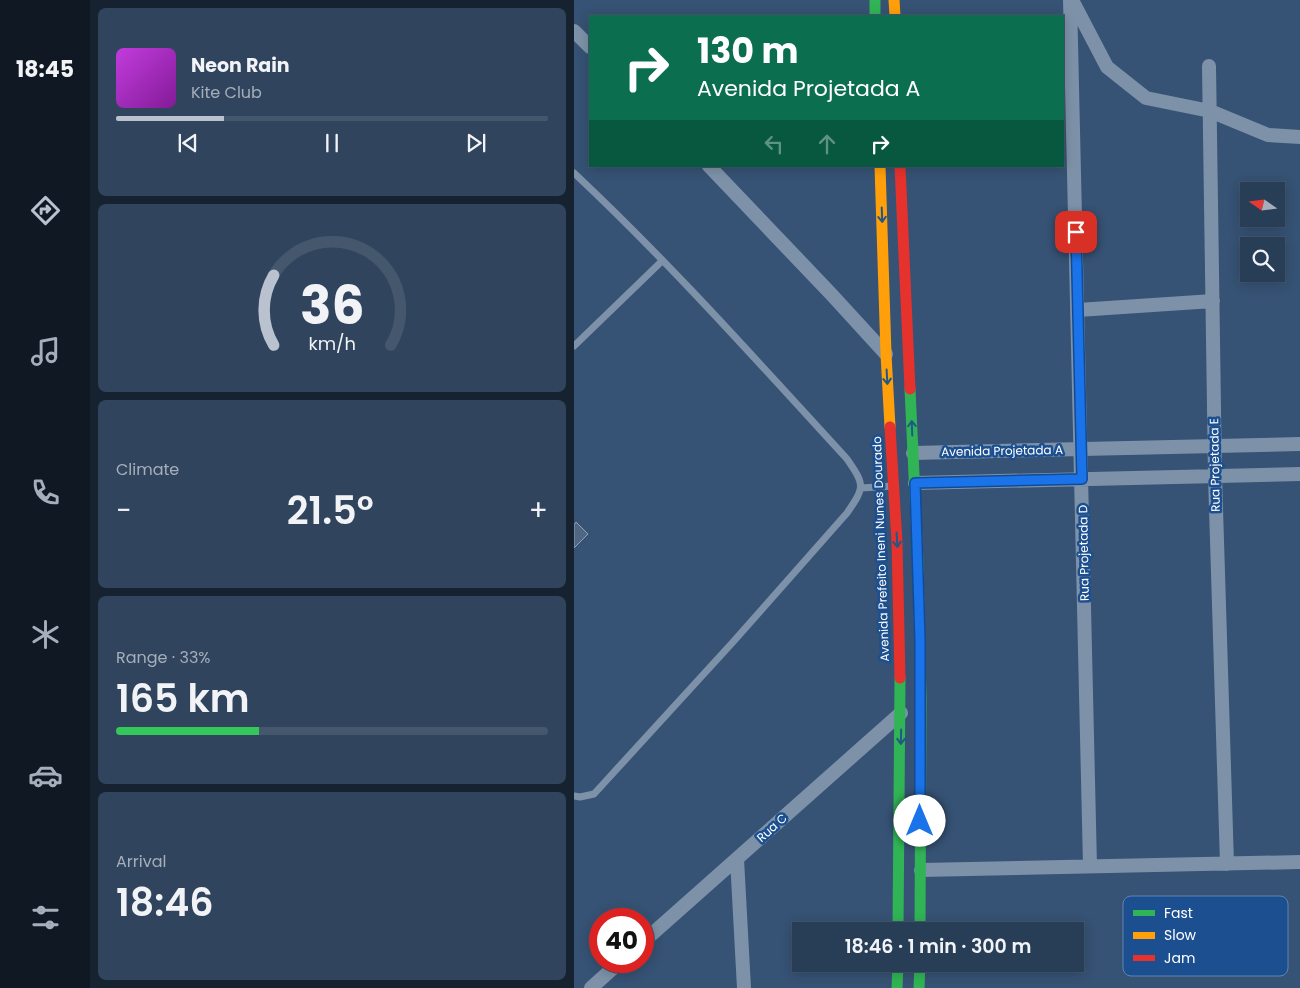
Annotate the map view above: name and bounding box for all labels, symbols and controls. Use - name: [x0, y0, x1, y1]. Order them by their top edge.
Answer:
- text: 130 m: [697, 26, 799, 75]
- icon: right: [614, 35, 679, 100]
- text: Neon Rain: [191, 52, 290, 79]
- text: 18:45: [16, 54, 74, 85]
- text: Avenida Projetada A: [697, 73, 920, 104]
- text: Kite Club: [191, 81, 262, 104]
- icon: previous: [174, 129, 202, 157]
- icon: pause: [318, 129, 346, 157]
- icon: next: [462, 129, 490, 157]
- icon: left: [760, 130, 788, 158]
- icon: ahead: [813, 130, 841, 158]
- icon: right: [866, 130, 894, 158]
- north arrow: [1240, 182, 1285, 228]
- map controls: [1240, 182, 1285, 282]
- icon: directions: [28, 193, 63, 228]
- one-way arrow: [877, 207, 886, 223]
- pin: [1055, 211, 1097, 253]
- icon: arrive: [1062, 218, 1090, 246]
- button: search: [1240, 237, 1285, 282]
- text: 36: [300, 269, 364, 342]
- text: km/h: [308, 331, 356, 356]
- icon: music: [28, 334, 63, 369]
- one-way arrow: [883, 369, 892, 385]
- street label: Rua Projetada E: [1205, 418, 1224, 512]
- one-way arrow: [908, 420, 917, 436]
- street label: Avenida Prefeito Ineni Nunes Dourado: [868, 436, 893, 662]
- street label: Avenida Projetada A: [941, 441, 1063, 460]
- text: Climate: [116, 458, 179, 481]
- icon: phone: [28, 475, 63, 510]
- text: 21.5°: [287, 484, 374, 537]
- text: −: [116, 491, 131, 530]
- text: +: [529, 491, 548, 530]
- street label: Rua Projetada D: [1074, 505, 1093, 601]
- one-way arrow: [892, 531, 901, 547]
- icon: climate: [28, 617, 63, 652]
- text: Range · 33%: [116, 646, 210, 669]
- text: 165 km: [116, 672, 250, 725]
- one-way arrow: [896, 728, 906, 745]
- icon: car: [28, 758, 63, 793]
- position arrow: [893, 794, 945, 846]
- street label: Rua C: [753, 809, 791, 846]
- text: Arrival: [116, 850, 166, 873]
- text: 18:46: [116, 876, 214, 929]
- legend: [1123, 896, 1288, 976]
- icon: filters: [28, 900, 63, 935]
- text: Fast: [1164, 903, 1193, 923]
- speed limit sign: 40: [589, 908, 654, 973]
- text: Slow: [1164, 925, 1197, 945]
- text: 18:46 · 1 min · 300 m: [845, 933, 1031, 960]
- text: Jam: [1164, 948, 1195, 968]

